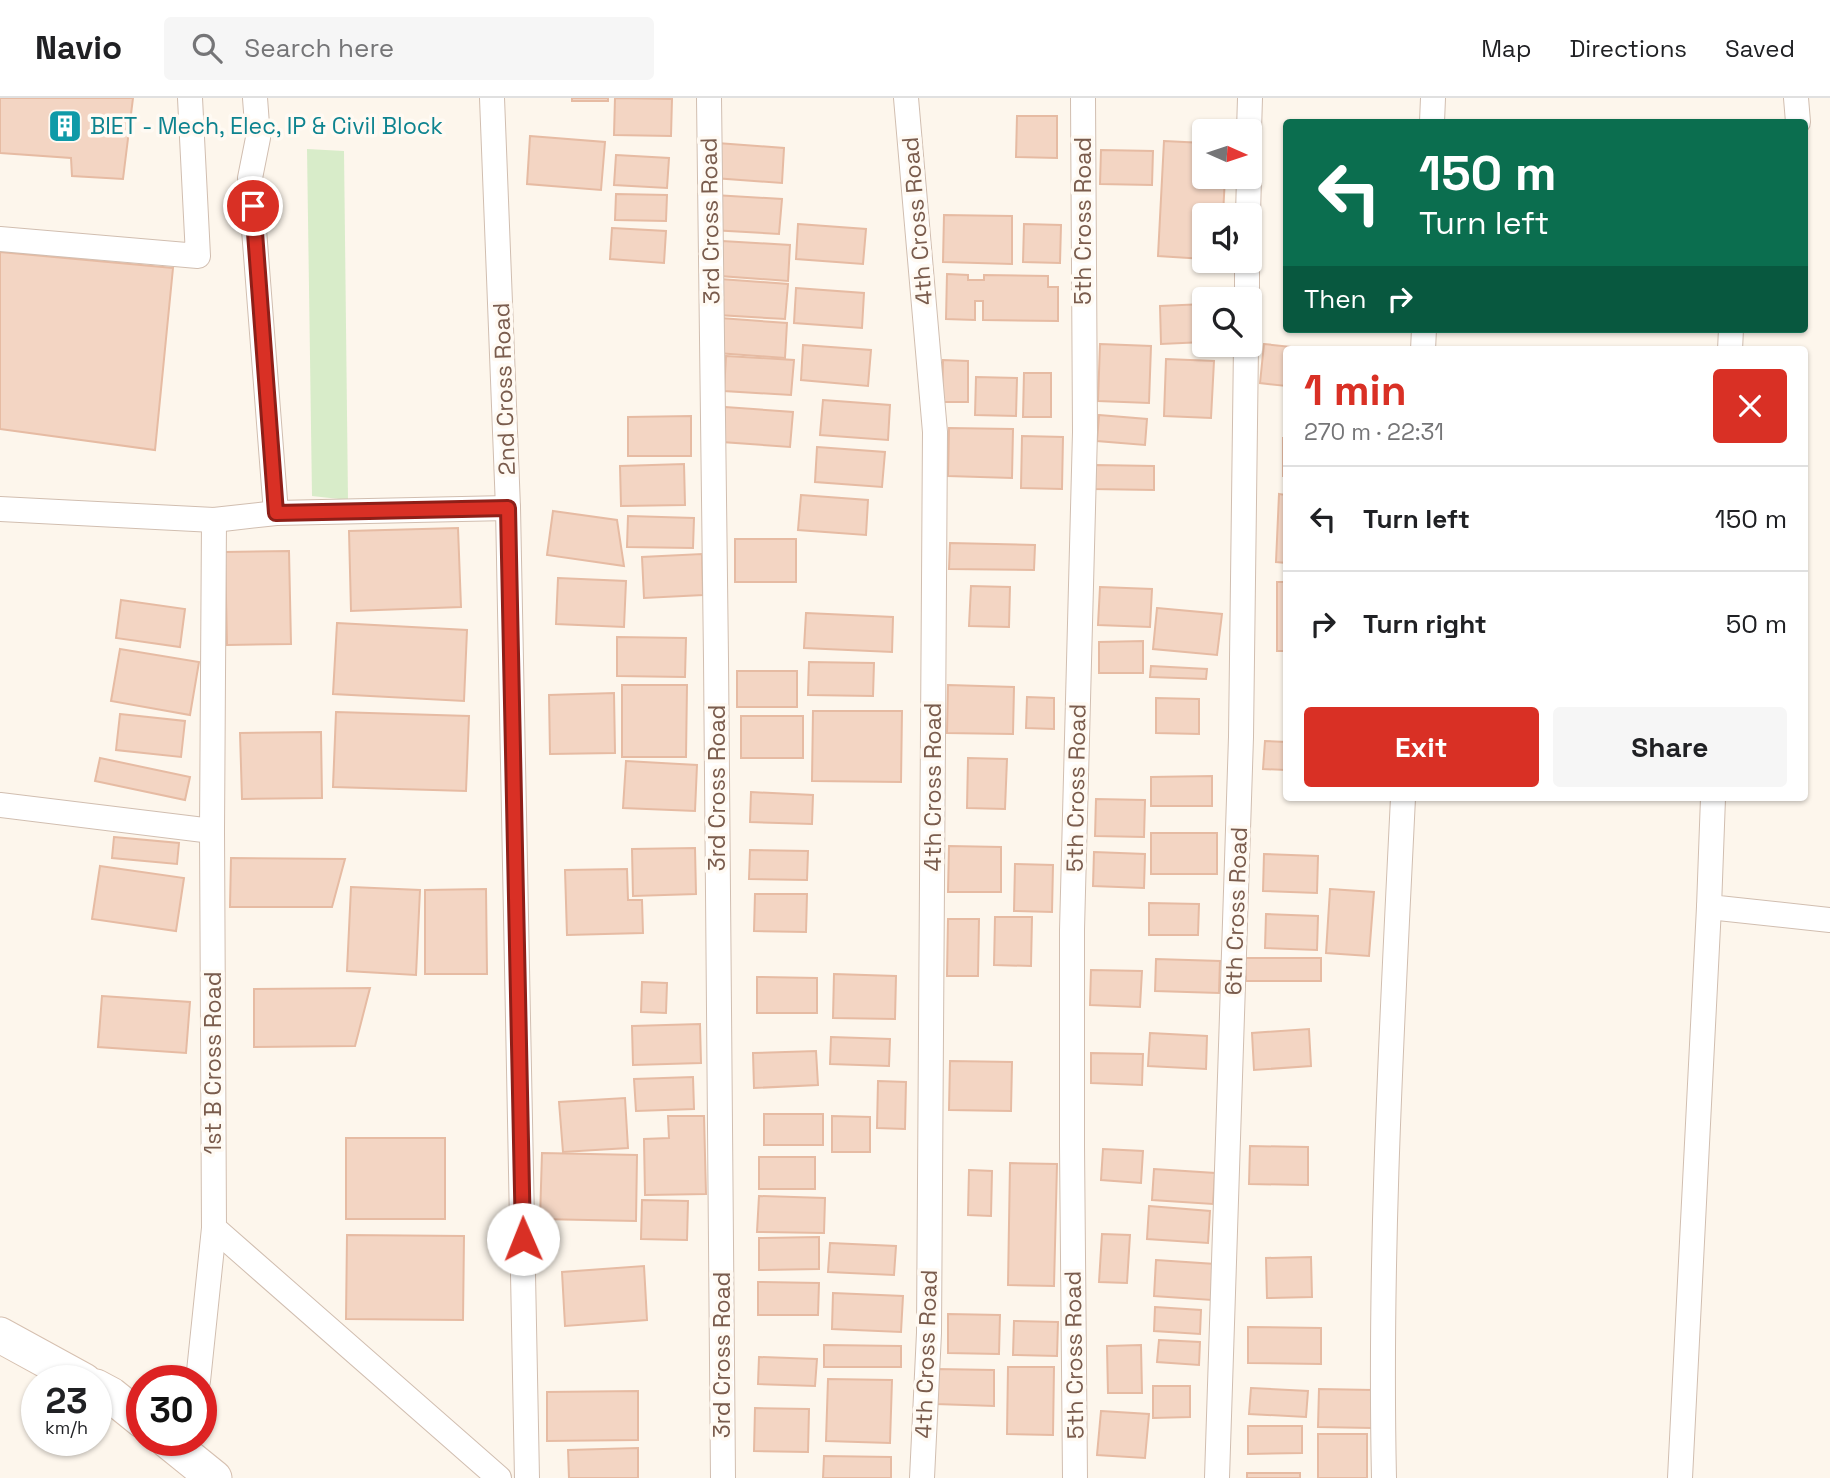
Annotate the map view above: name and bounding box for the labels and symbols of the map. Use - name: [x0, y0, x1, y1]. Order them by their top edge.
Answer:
- building icon: BIET - Mech, Elec, IP & Civil Block: [46, 107, 84, 145]
- place label: BIET - Mech, Elec, IP & Civil Block: [90, 111, 443, 141]
- north arrow: [1192, 119, 1262, 189]
- street label: 4th Cross Road: [895, 136, 939, 306]
- street label: 3rd Cross Road: [694, 137, 726, 305]
- street label: 5th Cross Road: [1068, 137, 1098, 305]
- pin: [223, 176, 283, 236]
- street label: 2nd Cross Road: [486, 302, 522, 476]
- street label: 4th Cross Road: [918, 703, 948, 871]
- street label: 5th Cross Road: [1060, 704, 1092, 872]
- street label: 3rd Cross Road: [702, 705, 732, 871]
- street label: 6th Cross Road: [1218, 826, 1254, 996]
- street label: 1st B Cross Road: [198, 972, 228, 1154]
- position arrow: [486, 1202, 560, 1276]
- street label: 4th Cross Road: [908, 1269, 944, 1439]
- street label: 5th Cross Road: [1058, 1271, 1090, 1439]
- street label: 3rd Cross Road: [707, 1272, 737, 1438]
- speed limit sign: 30: [126, 1365, 217, 1456]

